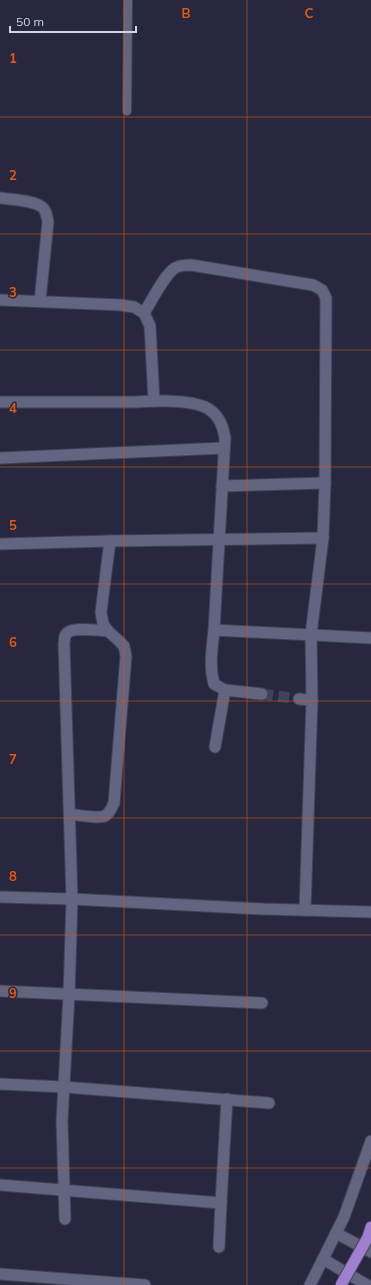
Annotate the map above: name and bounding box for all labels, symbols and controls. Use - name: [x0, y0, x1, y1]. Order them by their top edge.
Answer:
- text: B: [182, 5, 191, 21]
- text: C: [305, 5, 314, 21]
- scale bar: [10, 8, 136, 34]
- text: 50 m: [16, 14, 44, 29]
- text: 1: [9, 50, 17, 66]
- text: 2: [9, 167, 17, 183]
- text: 3: [9, 284, 17, 300]
- text: 4: [9, 400, 17, 416]
- text: 5: [9, 517, 17, 533]
- text: 6: [9, 634, 17, 650]
- text: 7: [9, 751, 17, 767]
- text: 8: [9, 868, 17, 884]
- text: 9: [9, 985, 17, 1001]

